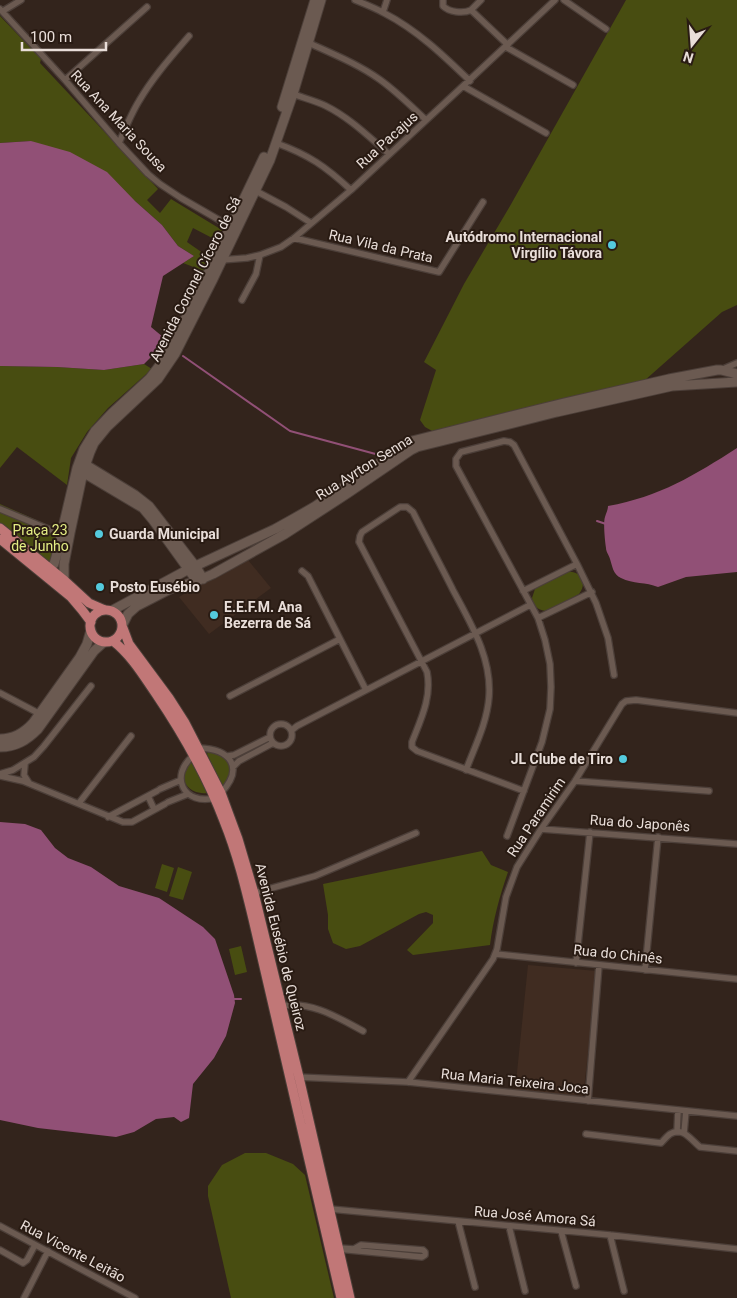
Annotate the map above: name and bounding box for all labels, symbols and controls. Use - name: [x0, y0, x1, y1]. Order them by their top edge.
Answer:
- scale bar: [22, 20, 106, 52]
- north arrow: [667, 20, 717, 70]
- text: 100 m: [30, 28, 72, 46]
- text: N: [681, 48, 695, 67]
- street label: Rua Ana Maria Sousa: [68, 67, 170, 175]
- street label: Rua Pacajus: [353, 108, 421, 172]
- street label: Avenida Coronel Cícero de Sá: [146, 194, 244, 364]
- street label: Rua Vila da Prata: [327, 226, 435, 266]
- place label: Autódromo Internacional Virgílio Távora: [446, 229, 602, 261]
- marker: Autódromo Internacional Virgílio Távora: [606, 239, 618, 251]
- street label: Rua Ayrton Senna: [313, 431, 415, 503]
- park label: Praça 23 de Junho: [11, 522, 69, 554]
- place label: Guarda Municipal: [109, 526, 219, 542]
- marker: Guarda Municipal: [93, 528, 105, 540]
- place label: Posto Eusébio: [110, 579, 200, 595]
- marker: Posto Eusébio: [94, 581, 106, 593]
- place label: E.E.F.M. Ana Bezerra de Sá: [224, 599, 312, 631]
- marker: E.E.F.M. Ana Bezerra de Sá: [208, 609, 220, 621]
- place label: JL Clube de Tiro: [511, 751, 613, 767]
- marker: JL Clube de Tiro: [617, 753, 629, 765]
- street label: Rua Paramirim: [504, 774, 568, 860]
- street label: Rua do Japonês: [589, 812, 691, 834]
- street label: Avenida Eusébio de Queiroz: [252, 861, 310, 1033]
- street label: Rua do Chinês: [573, 941, 663, 967]
- street label: Rua Maria Teixeira Joca: [440, 1065, 590, 1097]
- street label: Rua José Amora Sá: [473, 1203, 597, 1229]
- street label: Rua Vicente Leitão: [18, 1217, 128, 1285]

